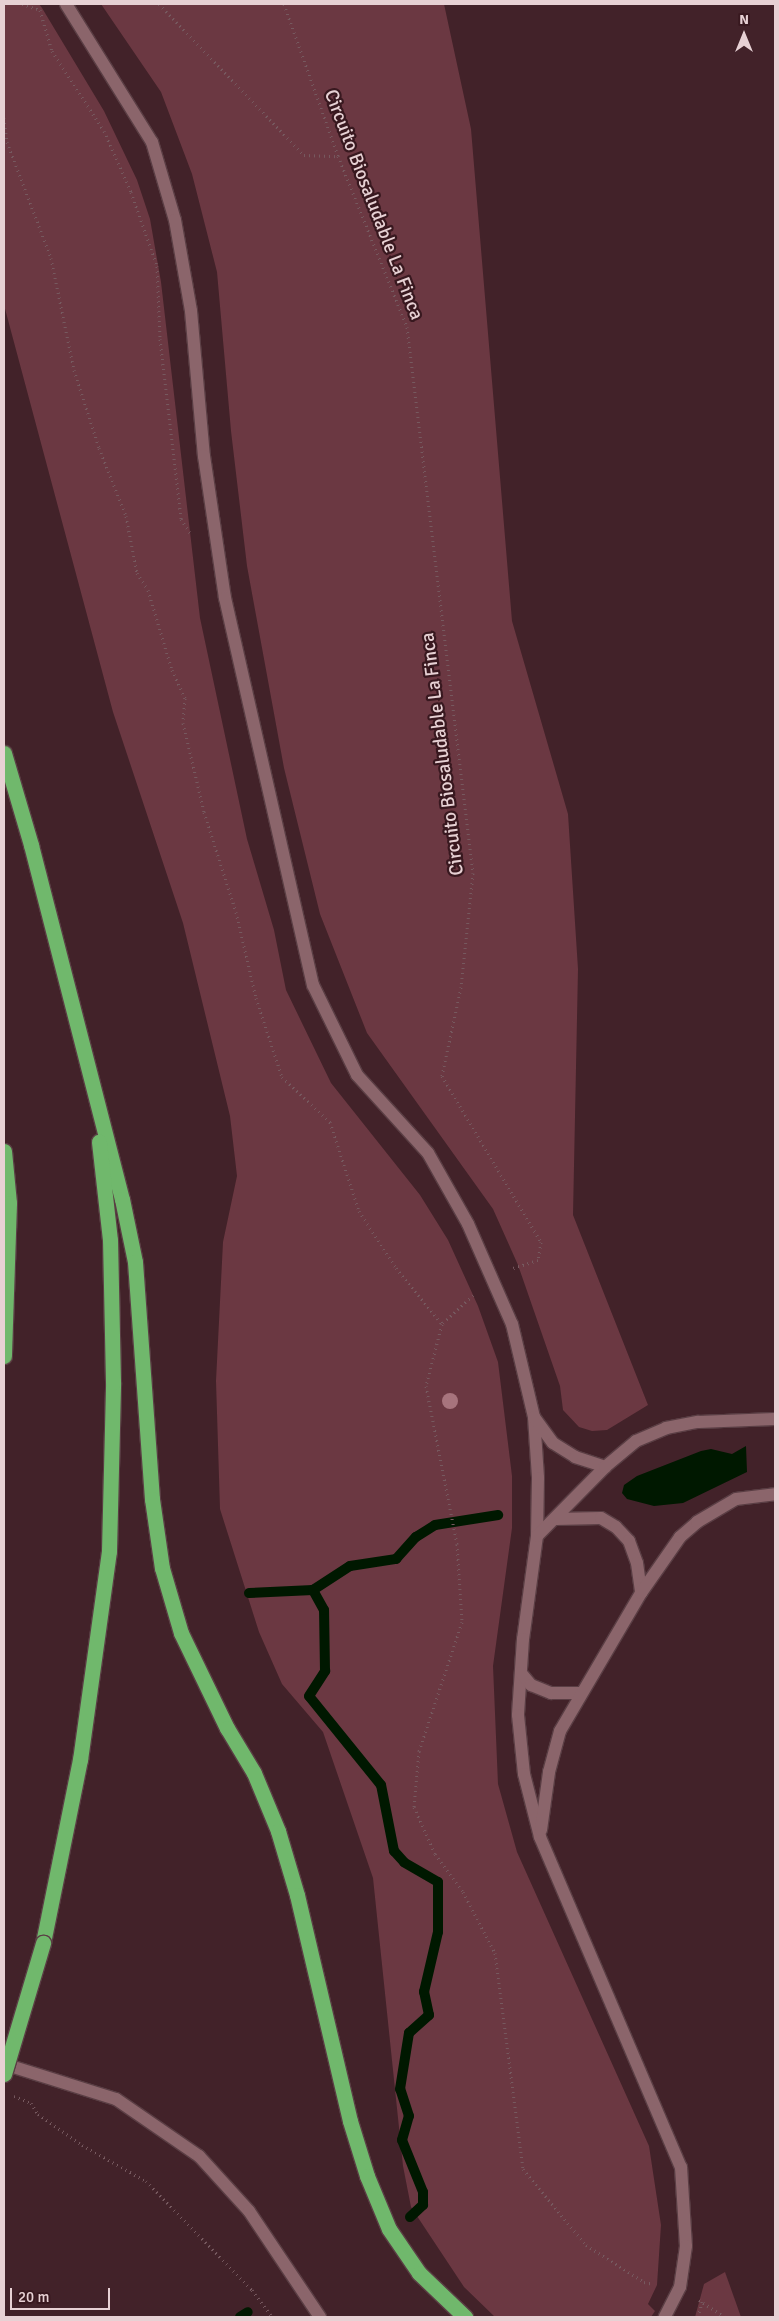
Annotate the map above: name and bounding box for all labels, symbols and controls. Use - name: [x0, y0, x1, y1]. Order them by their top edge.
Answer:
- north arrow: [719, 10, 769, 60]
- text: N: [739, 11, 749, 28]
- street label: Circuito Biosaludable La Finca: [319, 87, 427, 323]
- street label: Circuito Biosaludable La Finca: [417, 631, 469, 877]
- scale bar: [12, 2278, 112, 2310]
- text: 20 m: [18, 2288, 49, 2306]

